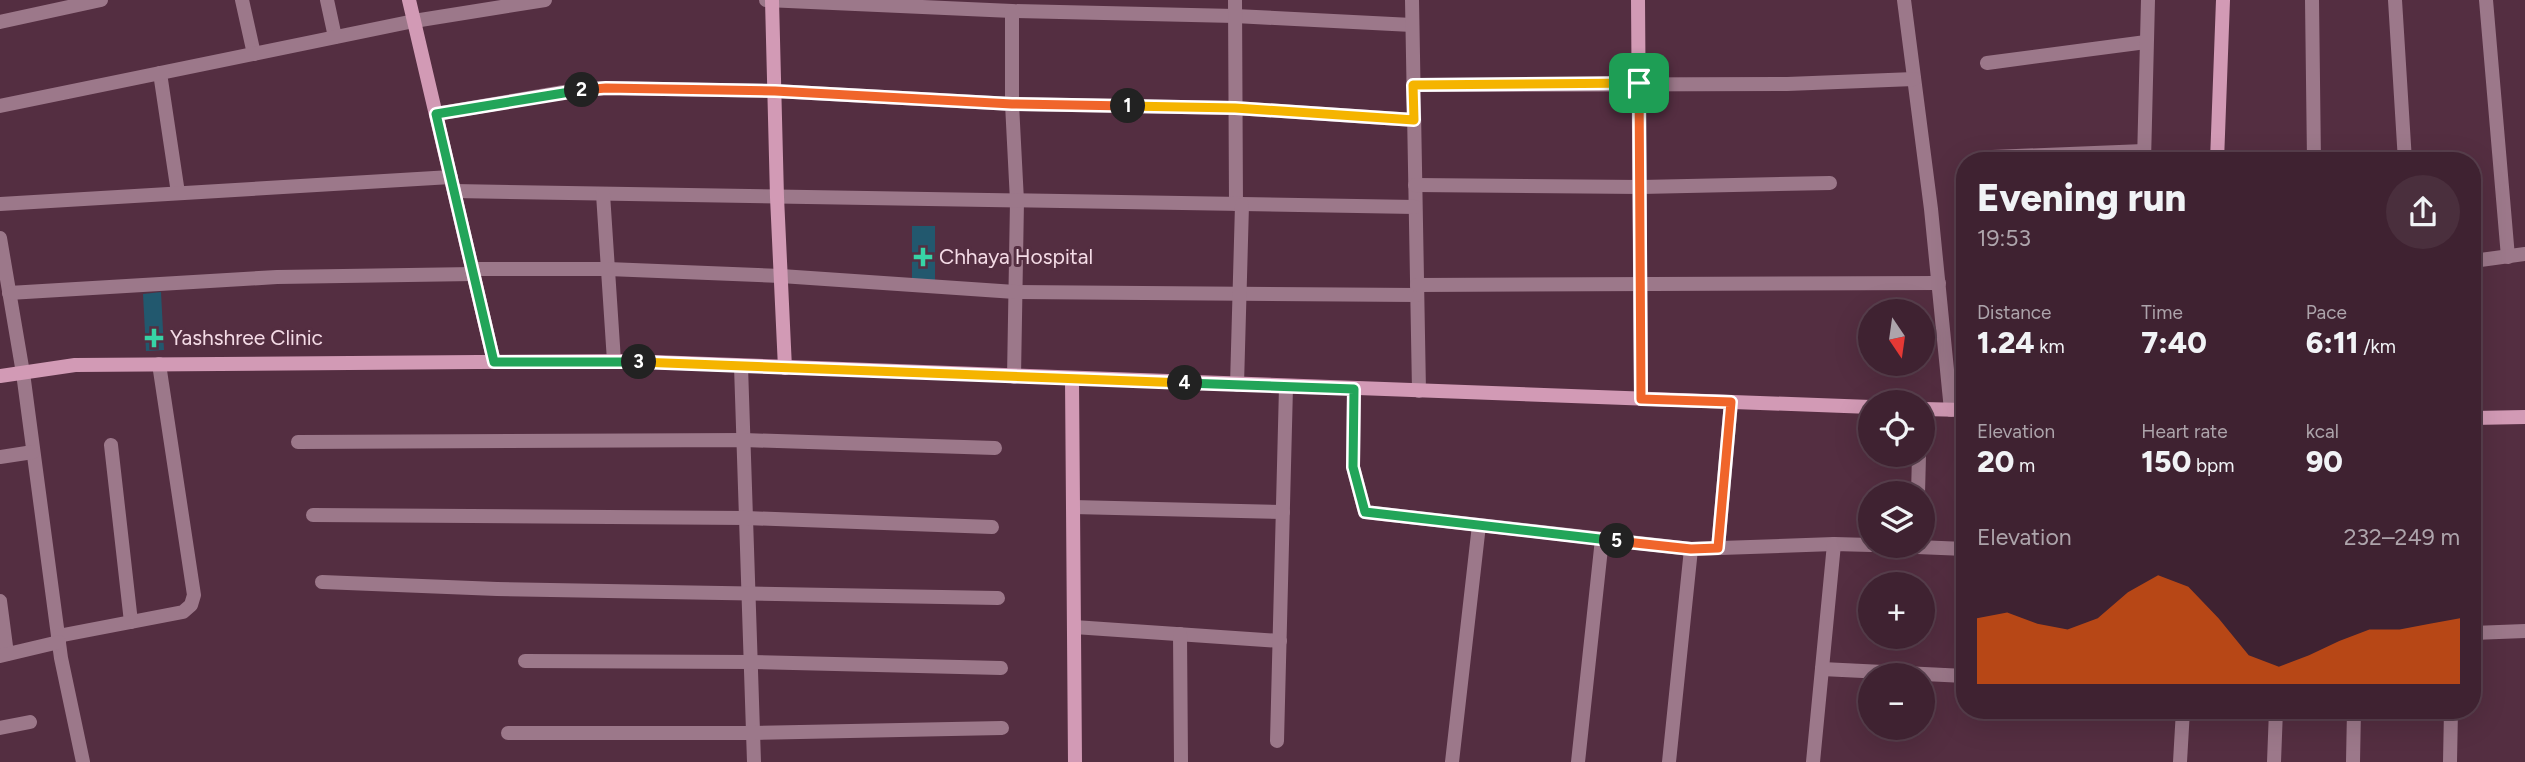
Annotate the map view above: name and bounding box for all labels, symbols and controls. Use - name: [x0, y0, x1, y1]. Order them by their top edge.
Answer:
- pin: [1609, 53, 1669, 113]
- icon: arrive: [1620, 64, 1658, 102]
- pin: 2: [564, 72, 600, 108]
- text: 2: [576, 78, 587, 101]
- pin: 1: [1110, 88, 1146, 124]
- text: 1: [1123, 94, 1132, 117]
- text: Evening run: [1977, 175, 2186, 221]
- button: share: [2386, 175, 2460, 249]
- text: 19:53: [1977, 224, 2031, 252]
- place label: Chhaya Hospital: [939, 244, 1093, 269]
- marker: Chhaya Hospital: [913, 247, 933, 267]
- north arrow: [1858, 299, 1936, 376]
- map controls: [1858, 299, 1935, 740]
- text: Distance: [1977, 301, 2051, 324]
- text: Time: [2141, 301, 2183, 324]
- text: Pace: [2306, 301, 2347, 324]
- text: 1.24: [1977, 324, 2035, 361]
- text: 7:40: [2141, 324, 2207, 361]
- text: 6:11: [2306, 324, 2359, 361]
- place label: Yashshree Clinic: [170, 325, 323, 350]
- marker: Yashshree Clinic: [144, 328, 164, 348]
- text: km: [2035, 335, 2065, 358]
- text: /km: [2359, 335, 2396, 358]
- pin: 3: [622, 344, 656, 380]
- text: 3: [633, 350, 644, 373]
- pin: 4: [1168, 366, 1202, 400]
- text: 4: [1178, 371, 1191, 394]
- button: locate: [1858, 390, 1935, 467]
- text: Elevation: [1977, 420, 2055, 443]
- text: Heart rate: [2141, 420, 2228, 443]
- text: kcal: [2306, 420, 2339, 443]
- text: 20: [1977, 443, 2014, 480]
- text: 150: [2141, 443, 2191, 480]
- text: 90: [2306, 443, 2343, 480]
- text: m: [2014, 454, 2035, 477]
- text: bpm: [2191, 454, 2234, 477]
- button: layers: [1858, 481, 1935, 558]
- text: Elevation: [1977, 523, 2072, 551]
- text: 232–249 m: [2344, 523, 2460, 551]
- pin: 5: [1600, 524, 1634, 558]
- text: 5: [1611, 529, 1622, 552]
- button: +: [1858, 572, 1935, 649]
- button: −: [1858, 663, 1935, 740]

